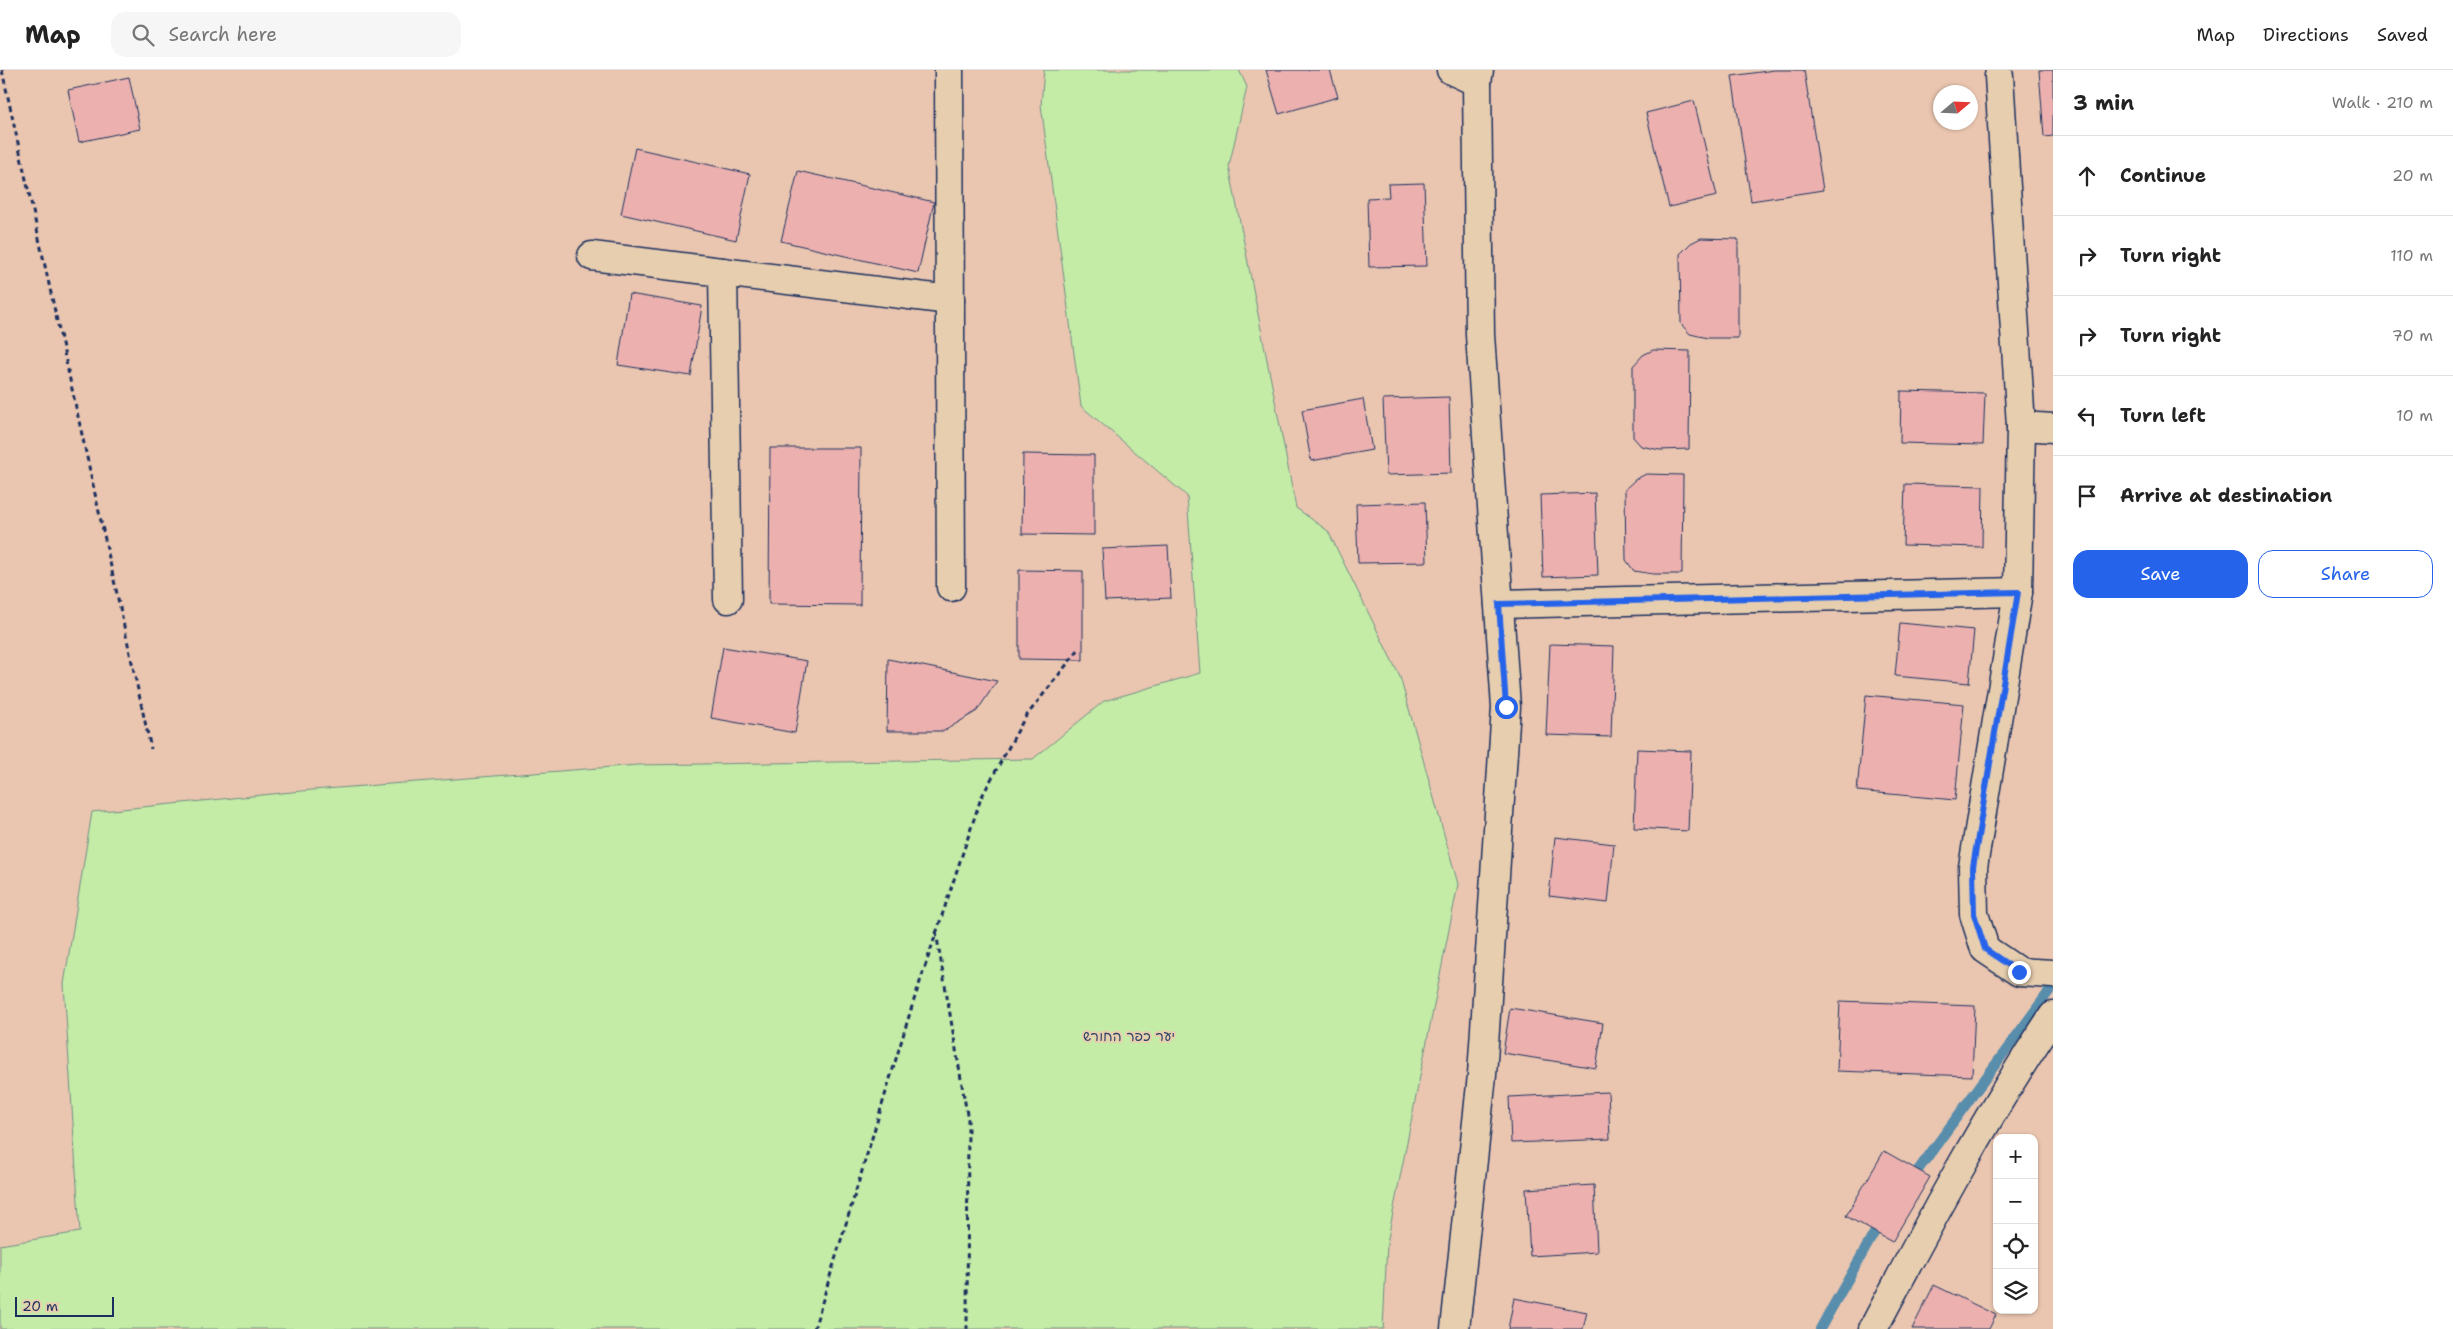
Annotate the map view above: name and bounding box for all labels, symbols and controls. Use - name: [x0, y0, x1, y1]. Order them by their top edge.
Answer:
- search box: [111, 12, 461, 57]
- text: Map: [25, 19, 81, 51]
- icon: search: [129, 21, 157, 49]
- text: Search here: [169, 22, 277, 47]
- text: Map: [2197, 23, 2235, 47]
- text: Directions: [2263, 23, 2349, 47]
- text: Saved: [2377, 23, 2428, 47]
- north arrow: [1933, 85, 1978, 130]
- text: 3 min: [2073, 89, 2134, 117]
- text: Walk · 210 m: [2332, 92, 2433, 113]
- icon: ahead: [2073, 162, 2101, 190]
- text: Continue: [2120, 163, 2206, 188]
- text: 20 m: [2392, 165, 2433, 186]
- icon: right: [2073, 242, 2101, 270]
- text: Turn right: [2120, 243, 2221, 268]
- text: 110 m: [2390, 245, 2433, 266]
- icon: right: [2073, 322, 2101, 350]
- text: Turn right: [2120, 323, 2221, 348]
- text: 70 m: [2392, 325, 2433, 346]
- icon: left: [2073, 402, 2101, 430]
- text: Turn left: [2120, 403, 2206, 428]
- text: 10 m: [2396, 405, 2433, 426]
- icon: arrive: [2073, 482, 2101, 510]
- text: Arrive at destination: [2120, 483, 2332, 508]
- button: Save: [2073, 550, 2248, 598]
- button: Share: [2258, 550, 2433, 598]
- route start: [1495, 696, 1518, 719]
- route end: [2008, 961, 2031, 984]
- park label: יער כפר החורש: [1083, 1027, 1175, 1045]
- map controls: [1993, 1134, 2038, 1314]
- button: +: [1993, 1134, 2038, 1179]
- button: −: [1993, 1179, 2038, 1224]
- button: locate: [1993, 1224, 2038, 1269]
- button: layers: [1993, 1269, 2038, 1314]
- scale bar: [15, 1294, 114, 1317]
- text: 20 m: [22, 1297, 58, 1315]

